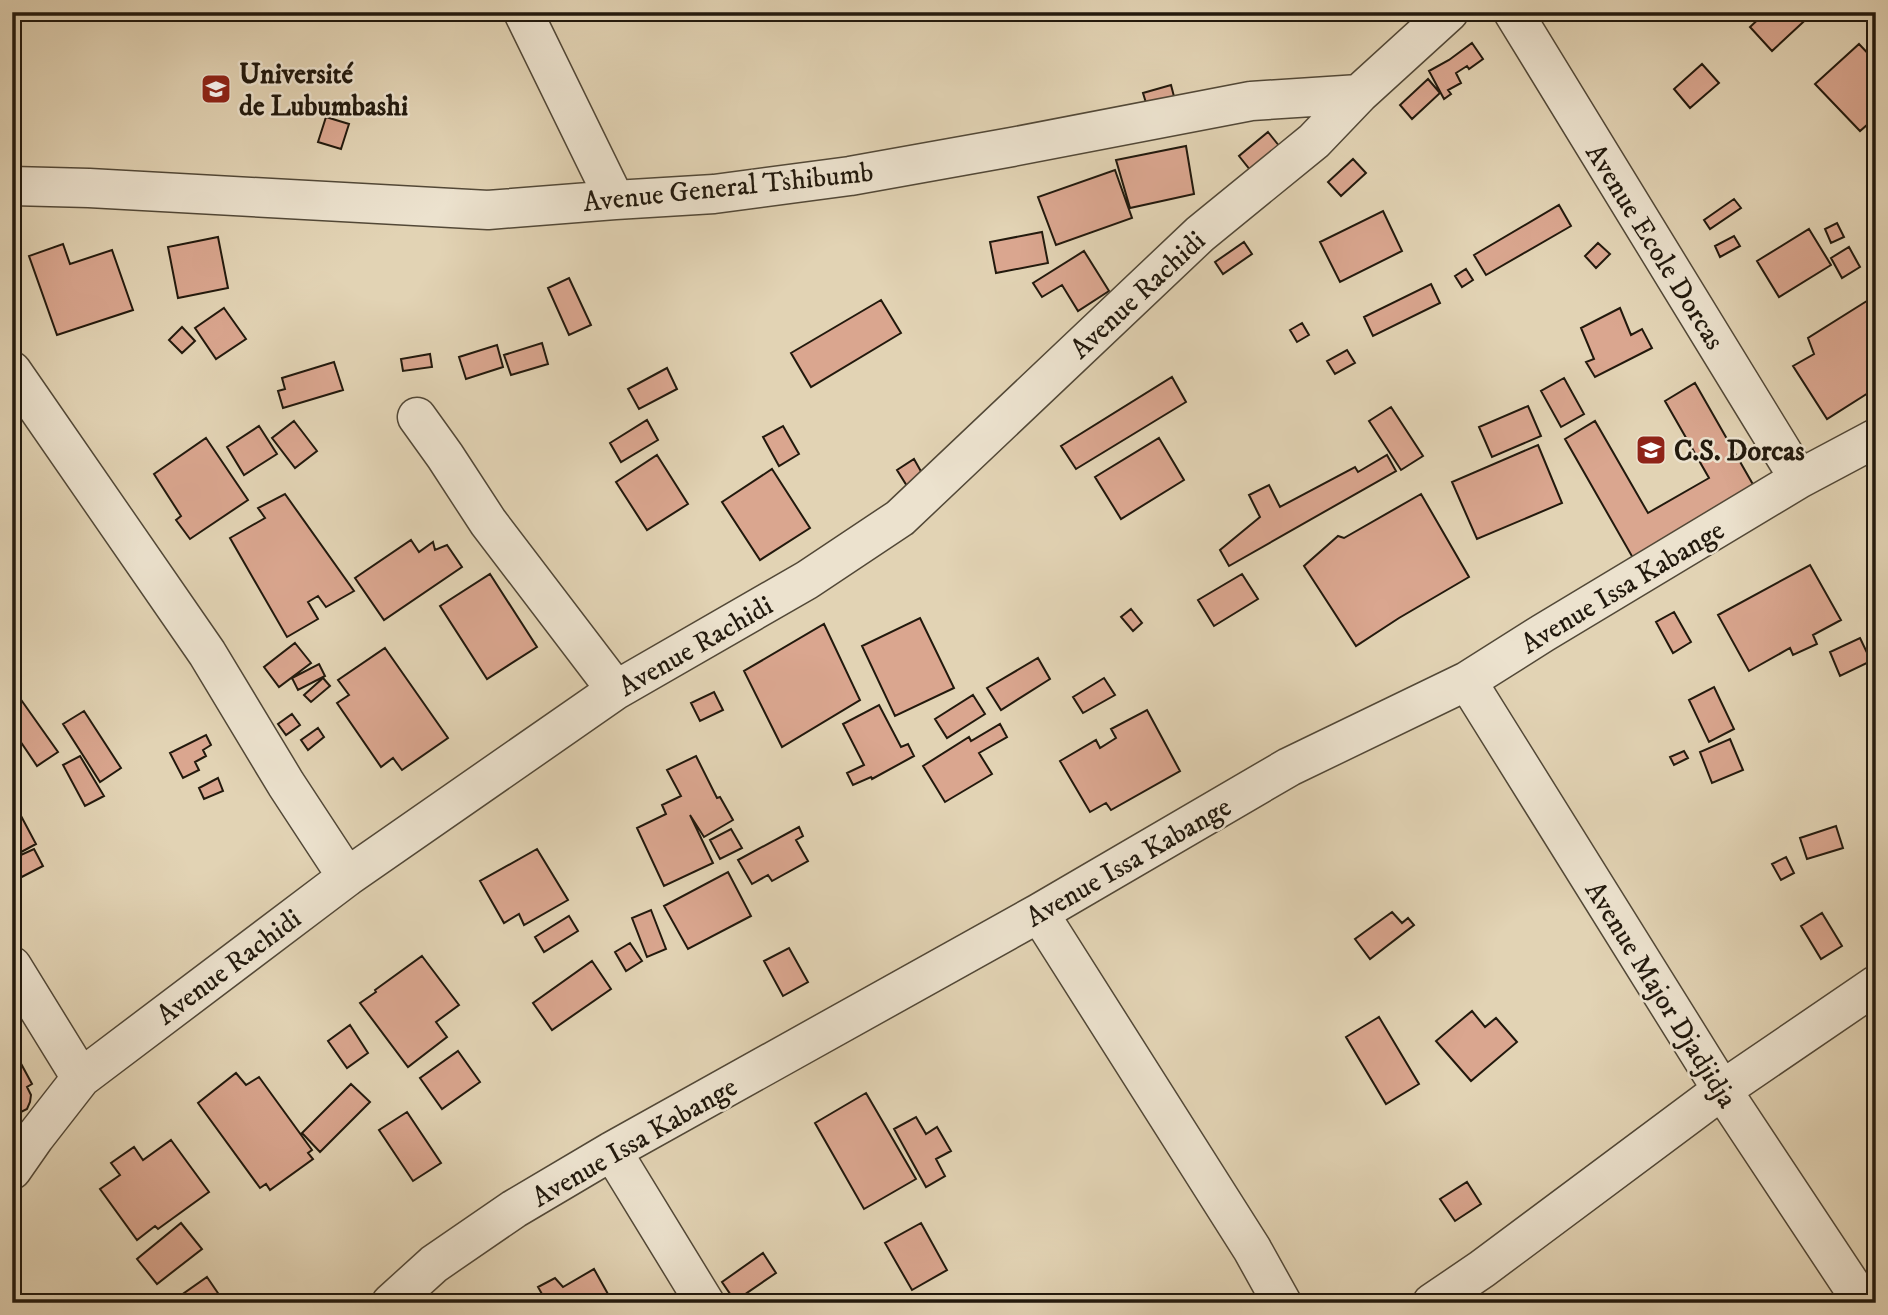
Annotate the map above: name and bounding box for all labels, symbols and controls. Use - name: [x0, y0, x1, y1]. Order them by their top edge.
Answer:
- place label: Université de Lubumbashi: [239, 57, 408, 124]
- school or university icon: Université de Lubumbashi: [199, 72, 233, 106]
- street label: Avenue Ecole Dorcas: [1577, 137, 1732, 356]
- street label: Avenue General Tshibumb: [581, 155, 875, 220]
- street label: Avenue Rachidi: [1063, 224, 1213, 367]
- school or university icon: C.S. Dorcas: [1634, 433, 1668, 467]
- place label: C.S. Dorcas: [1674, 434, 1805, 469]
- street label: Avenue Issa Kabange: [1515, 513, 1731, 662]
- street label: Avenue Rachidi: [612, 588, 779, 705]
- street label: Avenue Issa Kabange: [1020, 789, 1238, 935]
- street label: Avenue Major Djadjidja: [1577, 875, 1745, 1115]
- street label: Avenue Rachidi: [150, 901, 308, 1033]
- street label: Avenue Issa Kabange: [526, 1069, 744, 1215]

